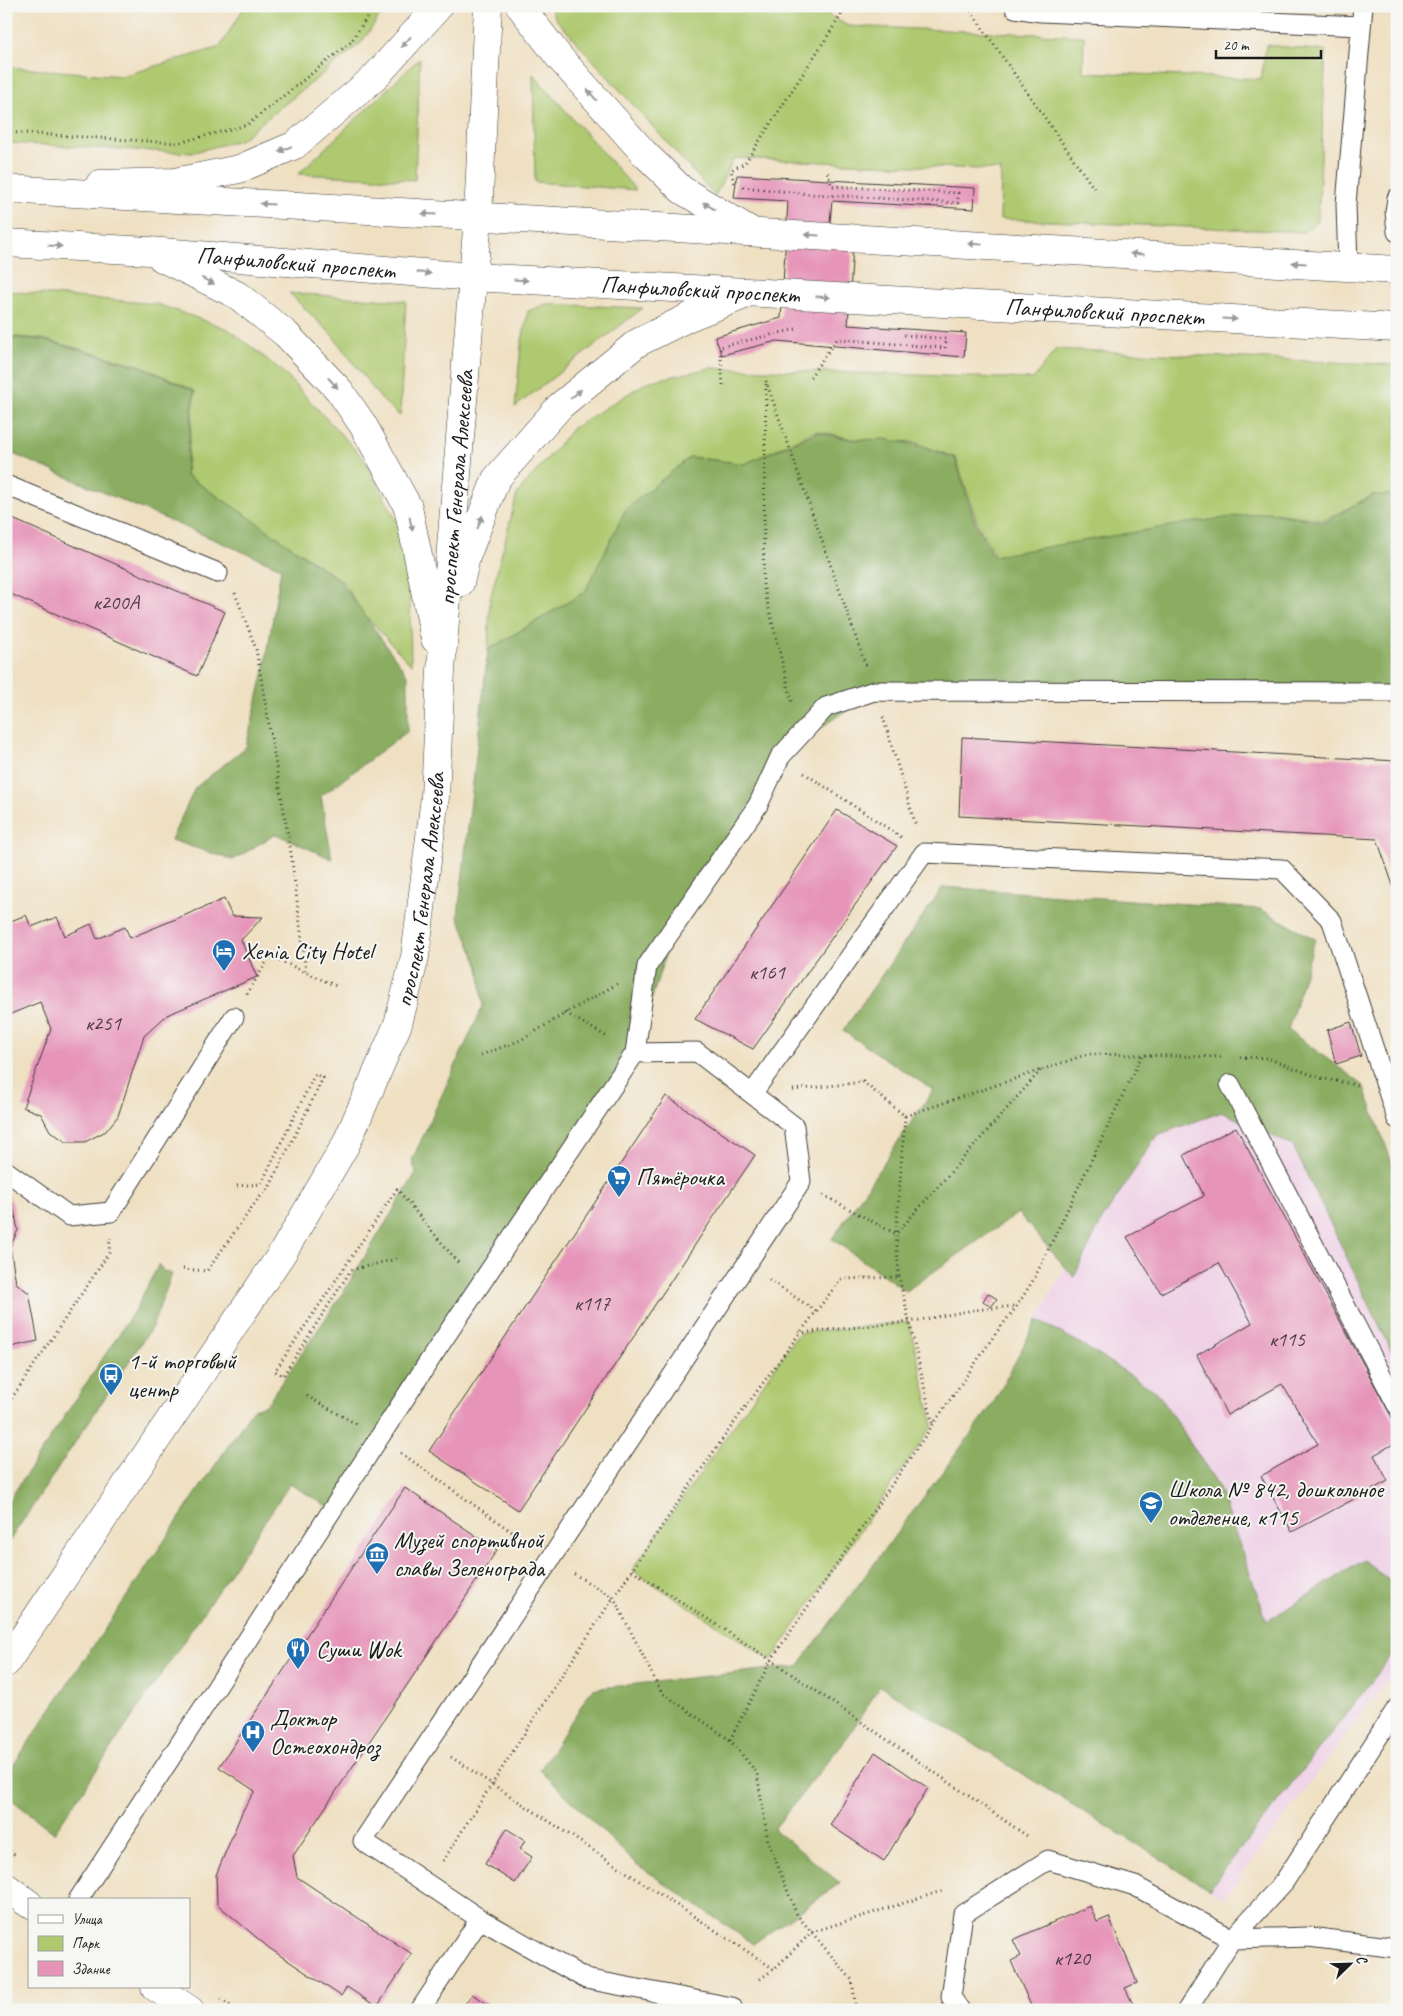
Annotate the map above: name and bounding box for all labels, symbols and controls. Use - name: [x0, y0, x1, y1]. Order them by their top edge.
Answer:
- scale bar: [1216, 28, 1320, 60]
- one-way arrow: [400, 36, 412, 48]
- text: 20 m: [1223, 36, 1250, 55]
- one-way arrow: [586, 89, 598, 101]
- one-way arrow: [278, 146, 292, 154]
- one-way arrow: [258, 200, 274, 208]
- one-way arrow: [702, 202, 715, 211]
- one-way arrow: [421, 209, 437, 217]
- one-way arrow: [804, 230, 820, 238]
- street label: Панфиловский проспект: [196, 240, 397, 286]
- one-way arrow: [966, 240, 982, 248]
- one-way arrow: [47, 242, 63, 250]
- one-way arrow: [1129, 249, 1145, 257]
- one-way arrow: [1291, 258, 1307, 266]
- one-way arrow: [417, 269, 433, 277]
- street label: Панфиловский проспект: [600, 269, 801, 310]
- one-way arrow: [201, 276, 216, 285]
- one-way arrow: [514, 276, 530, 284]
- street label: Панфиловский проспект: [1004, 291, 1206, 332]
- one-way arrow: [816, 293, 832, 301]
- one-way arrow: [1222, 316, 1238, 324]
- street label: проспект Генерала Алексеева: [431, 367, 481, 606]
- one-way arrow: [327, 377, 339, 389]
- one-way arrow: [569, 388, 582, 399]
- one-way arrow: [476, 514, 484, 529]
- one-way arrow: [407, 517, 415, 532]
- house number: к200А: [93, 589, 141, 615]
- street label: проспект Генерала Алексеева: [388, 771, 451, 1010]
- place label: Xenia City Hotel: [242, 936, 377, 966]
- hotel icon: Xenia City Hotel: [211, 938, 237, 972]
- house number: к161: [749, 959, 787, 985]
- house number: к251: [85, 1010, 123, 1036]
- place label: Пятёрочка: [636, 1162, 725, 1192]
- supermarket icon: Пятёрочка: [606, 1164, 632, 1198]
- house number: к117: [574, 1290, 612, 1316]
- house number: к115: [1269, 1326, 1307, 1352]
- place label: 1-й торговый центр: [128, 1346, 238, 1404]
- bus stop icon: 1-й торговый центр: [98, 1362, 124, 1396]
- place label: Школа № 842, дошкольное отделение, к115: [1168, 1474, 1385, 1532]
- school or university icon: Школа № 842, дошкольное отделение, к115: [1138, 1490, 1164, 1524]
- place label: Музей спортивной славы Зеленограда: [394, 1525, 546, 1583]
- museum icon: Музей спортивной славы Зеленограда: [364, 1541, 390, 1575]
- place label: Суши Wok: [316, 1634, 403, 1664]
- restaurant icon: Суши Wok: [285, 1636, 311, 1670]
- place label: Доктор Остеохондроз: [270, 1703, 382, 1762]
- hospital icon: Доктор Остеохондроз: [240, 1719, 266, 1753]
- legend: [28, 1898, 190, 1988]
- text: Улица: [72, 1910, 103, 1929]
- text: Парк: [72, 1934, 100, 1953]
- north arrow: [1326, 1938, 1376, 1988]
- house number: к120: [1054, 1945, 1092, 1971]
- text: С: [1352, 1953, 1372, 1968]
- text: Здание: [72, 1960, 111, 1979]

